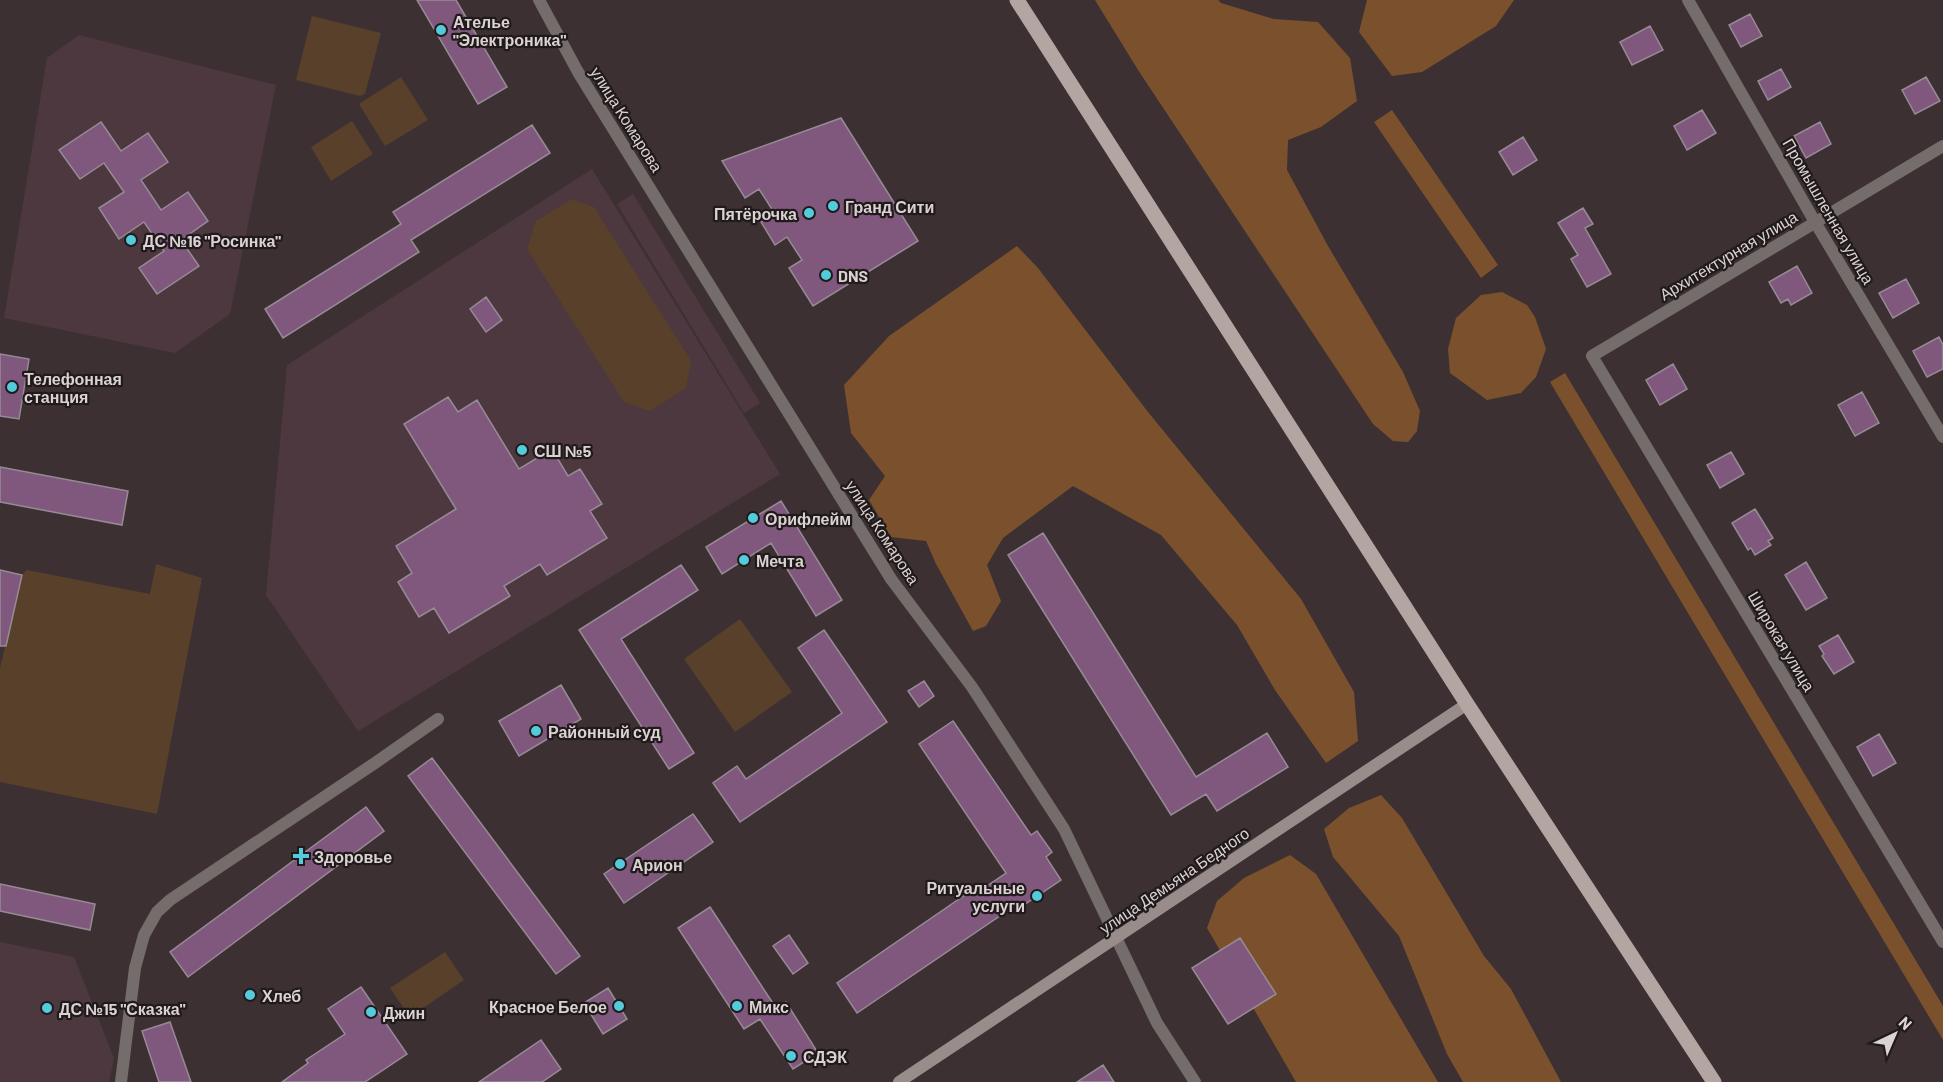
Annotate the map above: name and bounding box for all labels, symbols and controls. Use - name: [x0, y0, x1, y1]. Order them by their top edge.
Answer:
- place label: Ателье "Электроника": [453, 12, 566, 49]
- marker: Ателье "Электроника": [434, 23, 448, 37]
- street label: улица Комарова: [587, 63, 667, 175]
- street label: Промышленная улица: [1779, 135, 1879, 287]
- place label: Гранд Сити: [845, 197, 934, 216]
- marker: Гранд Сити: [826, 199, 840, 213]
- place label: Пятёрочка: [714, 204, 797, 223]
- marker: Пятёрочка: [802, 206, 816, 220]
- street label: Архитектурная улица: [1656, 206, 1800, 304]
- place label: ДС №16 "Росинка": [143, 231, 281, 250]
- marker: ДС №16 "Росинка": [124, 233, 138, 247]
- place label: DNS: [838, 266, 868, 285]
- marker: DNS: [819, 268, 833, 282]
- place label: Телефонная станция: [24, 369, 122, 406]
- marker: Телефонная станция: [5, 380, 19, 394]
- place label: СШ №5: [534, 441, 592, 460]
- marker: СШ №5: [515, 443, 529, 457]
- street label: улица Комарова: [842, 476, 924, 588]
- place label: Орифлейм: [765, 509, 851, 528]
- marker: Орифлейм: [746, 511, 760, 525]
- place label: Мечта: [756, 551, 804, 570]
- marker: Мечта: [737, 553, 751, 567]
- street label: Широкая улица: [1745, 587, 1819, 695]
- place label: Районный суд: [548, 722, 661, 741]
- marker: Районный суд: [529, 724, 543, 738]
- street label: улица Демьяна Бедного: [1096, 823, 1252, 937]
- marker: Здоровье: [292, 847, 310, 865]
- place label: Здоровье: [314, 847, 392, 866]
- place label: Арион: [632, 855, 683, 874]
- marker: Арион: [613, 857, 627, 871]
- place label: Ритуальные услуги: [926, 878, 1025, 915]
- marker: Ритуальные услуги: [1030, 889, 1044, 903]
- place label: Хлеб: [262, 986, 301, 1005]
- marker: Хлеб: [243, 988, 257, 1002]
- place label: Красное Белое: [489, 997, 607, 1016]
- place label: Микс: [749, 997, 789, 1016]
- place label: ДС №15 "Сказка": [59, 999, 186, 1018]
- marker: Красное Белое: [612, 999, 626, 1013]
- marker: Микс: [730, 999, 744, 1013]
- marker: ДС №15 "Сказка": [40, 1001, 54, 1015]
- place label: Джин: [383, 1003, 425, 1022]
- north arrow: [1865, 1004, 1925, 1064]
- marker: Джин: [364, 1005, 378, 1019]
- text: N: [1895, 1012, 1916, 1033]
- place label: СДЭК: [803, 1047, 847, 1066]
- marker: СДЭК: [784, 1049, 798, 1063]

